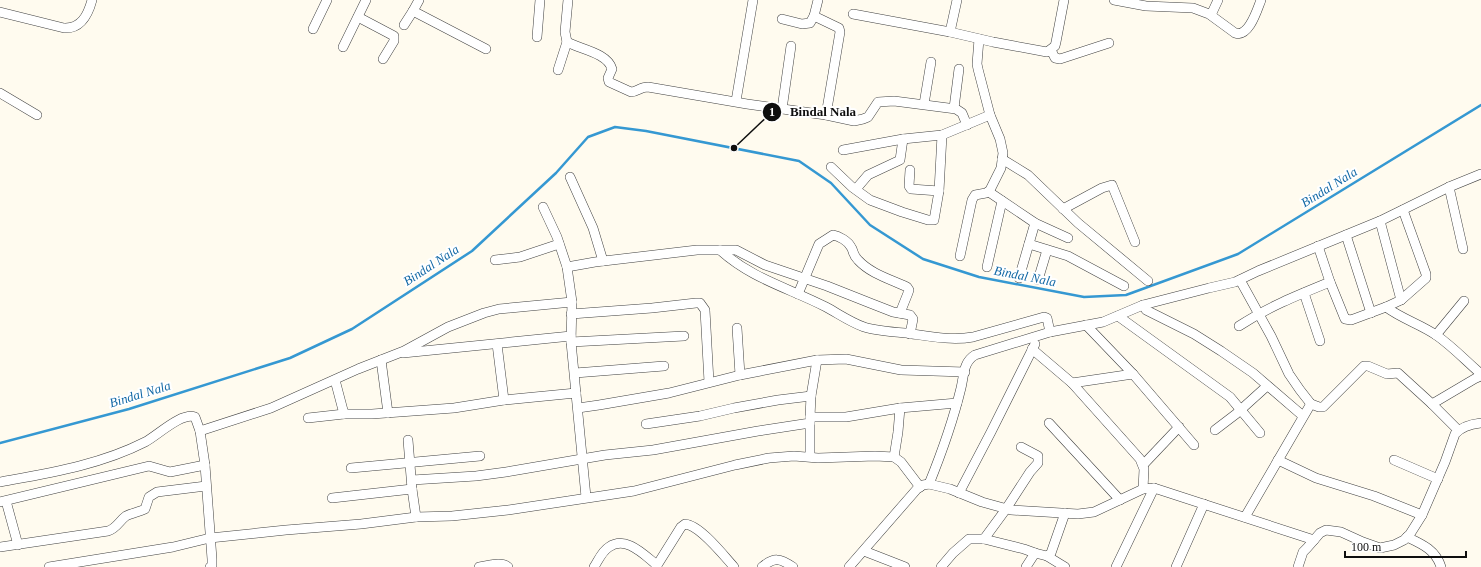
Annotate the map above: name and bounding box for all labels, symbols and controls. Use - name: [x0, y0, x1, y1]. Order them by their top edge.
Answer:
- callout: Bindal Nala: [762, 99, 864, 124]
- text: Bindal Nala: [790, 104, 857, 119]
- text: 1: [769, 105, 775, 119]
- water label: Bindal Nala: [1298, 164, 1360, 210]
- water label: Bindal Nala: [400, 241, 462, 289]
- water label: Bindal Nala: [993, 263, 1058, 289]
- water label: Bindal Nala: [108, 377, 173, 410]
- scale bar: [1345, 533, 1466, 559]
- text: 100 m: [1351, 540, 1382, 554]

